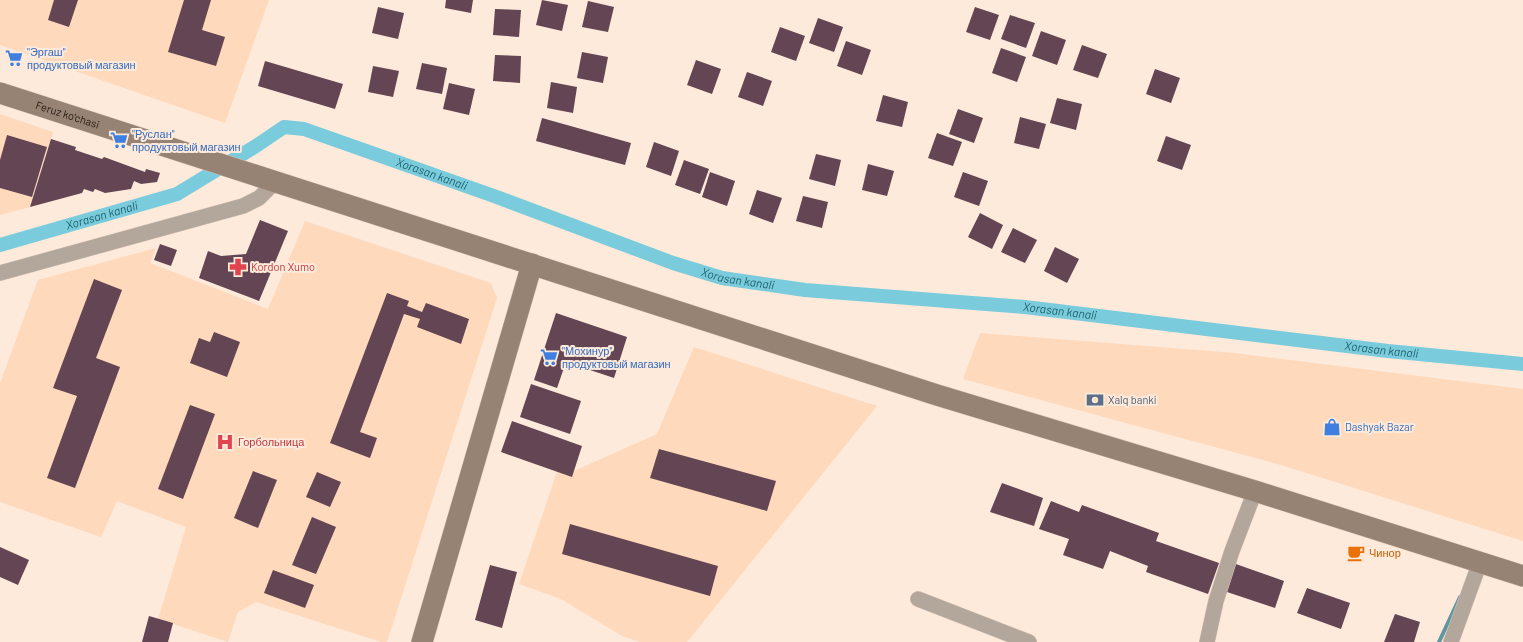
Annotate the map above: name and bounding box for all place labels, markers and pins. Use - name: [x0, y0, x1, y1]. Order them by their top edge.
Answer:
- place label: "Эргаш" продуктовый магазин: [27, 45, 136, 71]
- supermarket icon: "Эргаш" продуктовый магазин: [4, 48, 24, 68]
- place label: "Руслан" продуктовый магазин: [132, 127, 241, 153]
- supermarket icon: "Руслан" продуктовый магазин: [109, 130, 129, 150]
- pharmacy icon: Kordon Xumo: [228, 257, 248, 277]
- place label: Kordon Xumo: [251, 260, 315, 273]
- place label: "Мохинур" продуктовый магазин: [562, 344, 671, 370]
- supermarket icon: "Мохинур" продуктовый магазин: [539, 347, 559, 367]
- bank icon: Xalq banki: [1085, 390, 1105, 410]
- place label: Xalq banki: [1108, 393, 1157, 406]
- shop icon: Dashyak Bazar: [1322, 417, 1342, 437]
- place label: Dashyak Bazar: [1345, 420, 1414, 433]
- hospital icon: Горбольница: [215, 432, 235, 452]
- place label: Горбольница: [238, 435, 305, 448]
- cafe icon: Чинор: [1346, 543, 1366, 563]
- place label: Чинор: [1369, 546, 1401, 559]

